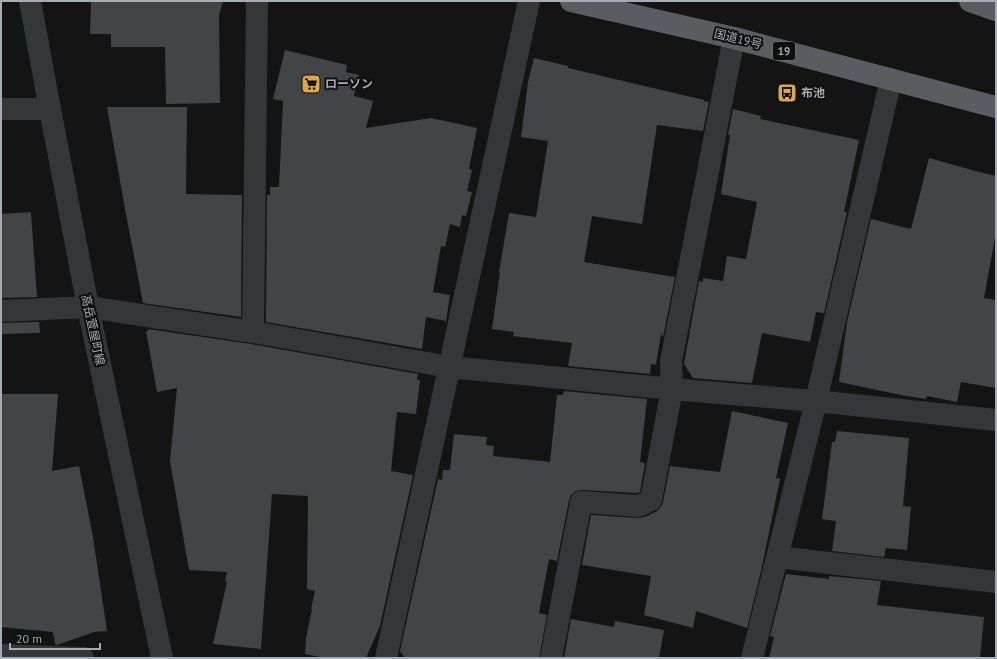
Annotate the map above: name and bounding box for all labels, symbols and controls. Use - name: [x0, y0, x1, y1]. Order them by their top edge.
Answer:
- street label: 国道19号: [712, 25, 764, 52]
- road number: 19: [773, 42, 795, 60]
- supermarket icon: ローソン: [300, 73, 322, 95]
- place label: ローソン: [325, 76, 373, 91]
- bus stop icon: 布池: [776, 82, 798, 104]
- place label: 布池: [801, 85, 825, 100]
- street label: 高岳萱屋町線: [79, 293, 108, 367]
- scale bar: [10, 625, 100, 651]
- text: 20 m: [16, 631, 42, 646]

